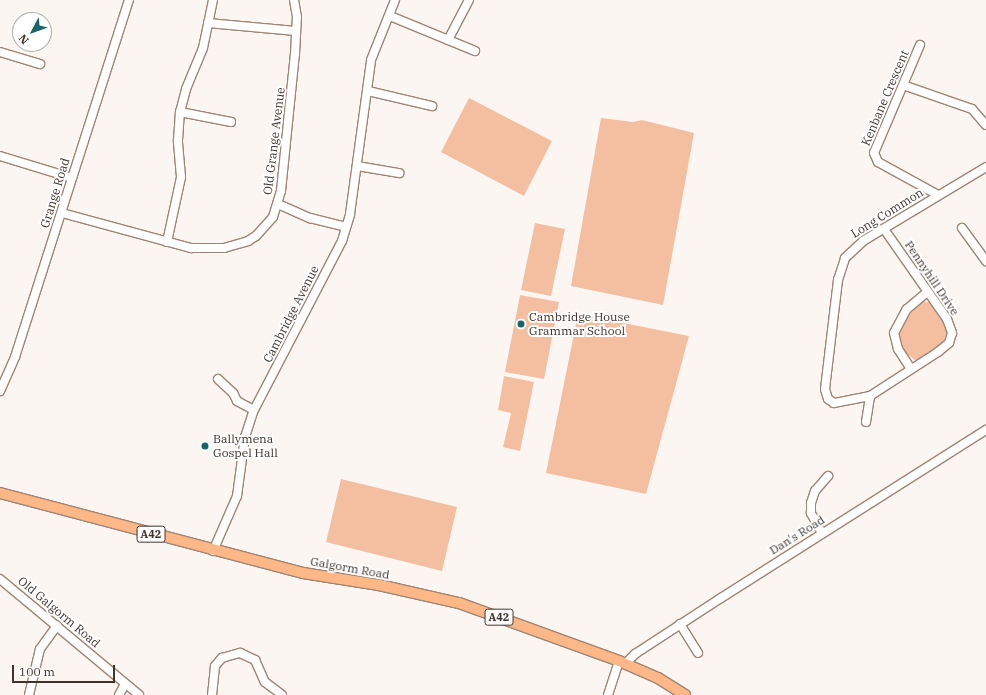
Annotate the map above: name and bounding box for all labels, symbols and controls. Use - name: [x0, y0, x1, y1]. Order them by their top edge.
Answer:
- north arrow: [12, 12, 52, 52]
- text: N: [16, 31, 32, 47]
- street label: Kenbane Crescent: [858, 48, 912, 148]
- street label: Old Grange Avenue: [260, 86, 288, 196]
- street label: Grange Road: [38, 156, 72, 230]
- street label: Long Common: [848, 185, 926, 241]
- street label: Pennyhill Drive: [902, 238, 962, 318]
- street label: Cambridge Avenue: [260, 263, 322, 365]
- place label: Cambridge House Grammar School: [529, 310, 630, 338]
- marker: Cambridge House Grammar School: [516, 319, 526, 329]
- place label: Ballymena Gospel Hall: [213, 432, 278, 460]
- marker: Ballymena Gospel Hall: [200, 441, 210, 451]
- street label: Dan's Road: [767, 512, 827, 558]
- road number: A42: [136, 525, 166, 543]
- street label: Galgorm Road: [309, 554, 391, 582]
- street label: Old Galgorm Road: [15, 574, 103, 650]
- road number: A42: [484, 608, 514, 626]
- scale bar: [14, 657, 117, 683]
- text: 100 m: [19, 664, 55, 679]

